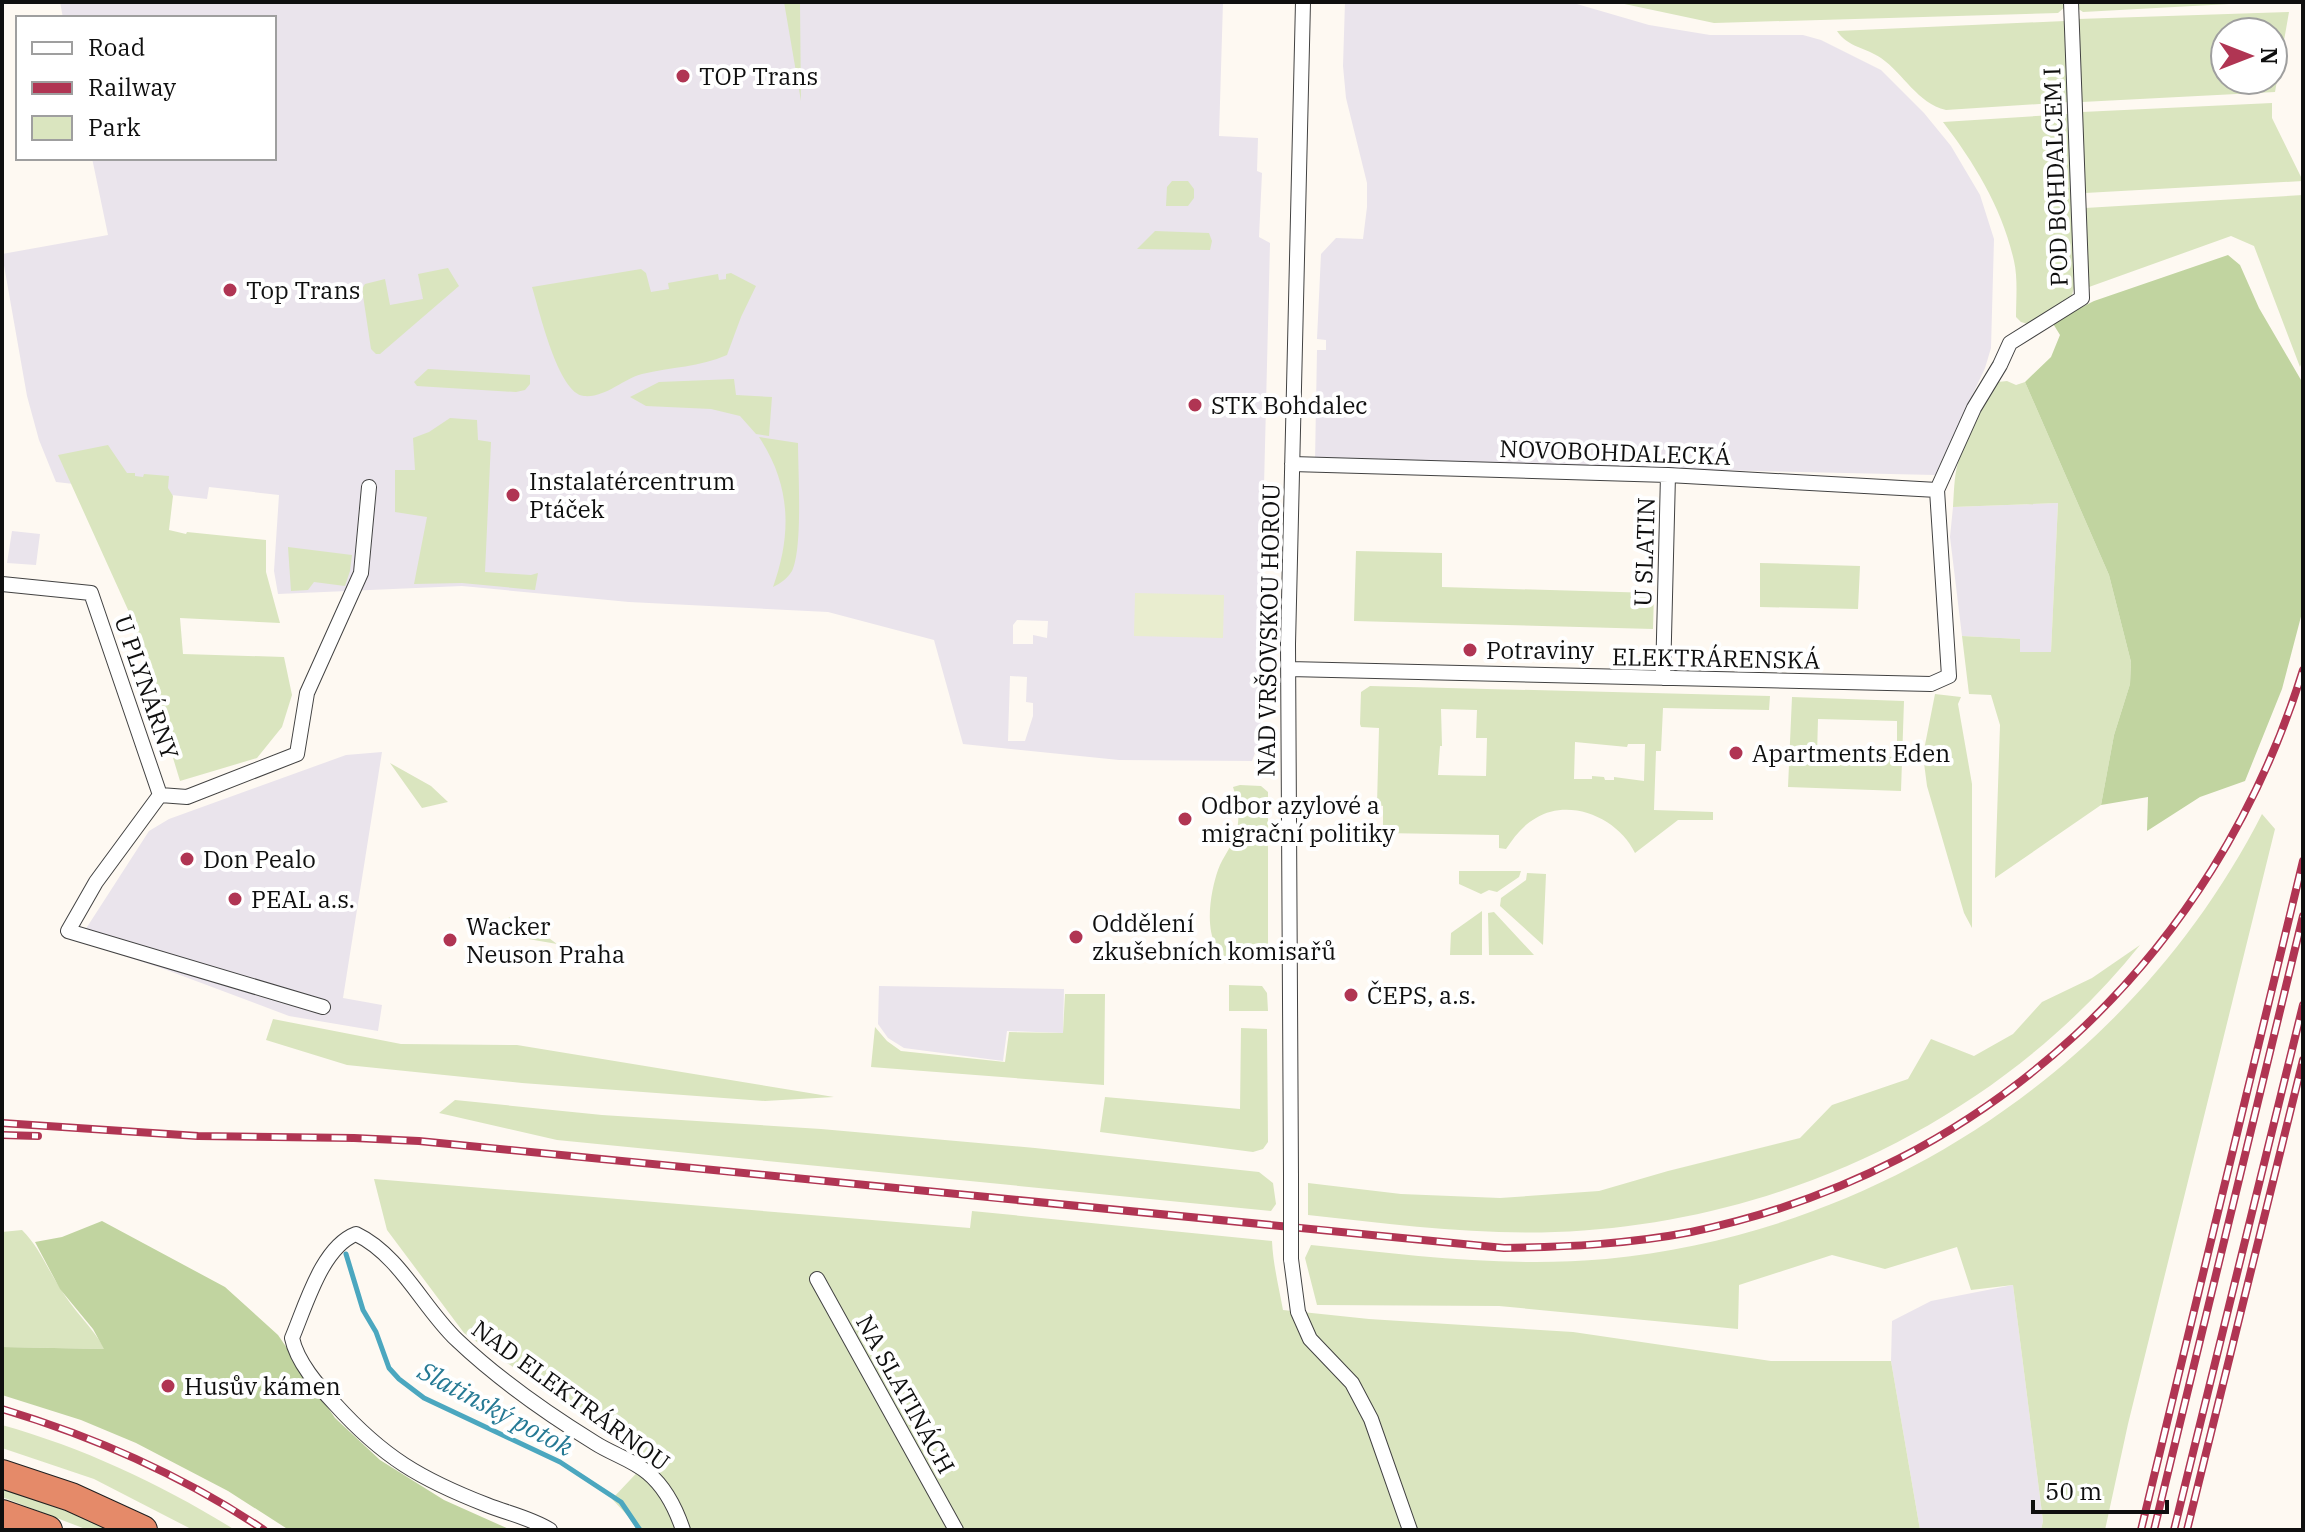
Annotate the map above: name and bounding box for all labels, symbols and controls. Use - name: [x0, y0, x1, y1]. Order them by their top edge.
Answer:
- legend: [16, 16, 276, 160]
- north arrow: [2209, 16, 2289, 96]
- text: Road: [88, 31, 145, 63]
- text: N: [2255, 47, 2284, 65]
- place label: TOP Trans: [699, 60, 818, 92]
- marker: TOP Trans: [674, 67, 692, 85]
- street label: POD BOHDALCEM I: [2035, 67, 2075, 287]
- text: Railway: [88, 71, 176, 103]
- text: Park: [88, 111, 140, 143]
- place label: Top Trans: [246, 274, 360, 306]
- marker: Top Trans: [221, 281, 239, 299]
- place label: STK Bohdalec: [1211, 389, 1368, 421]
- marker: STK Bohdalec: [1186, 396, 1204, 414]
- street label: NOVOBOHDALECKÁ: [1499, 432, 1732, 472]
- place label: Instalatércentrum Ptáček: [529, 465, 736, 525]
- street label: NAD VRŠOVSKOU HOROU: [1249, 483, 1287, 777]
- marker: Instalatércentrum Ptáček: [504, 486, 522, 504]
- street label: U SLATIN: [1626, 497, 1662, 607]
- street label: U PLYNÁRNY: [107, 610, 187, 764]
- place label: Potraviny: [1486, 634, 1594, 666]
- street label: ELEKTRÁRENSKÁ: [1612, 640, 1821, 676]
- marker: Potraviny: [1461, 641, 1479, 659]
- place label: Apartments Eden: [1752, 737, 1950, 769]
- marker: Apartments Eden: [1727, 744, 1745, 762]
- place label: Odbor azylové a migrační politiky: [1201, 789, 1395, 849]
- marker: Odbor azylové a migrační politiky: [1176, 810, 1194, 828]
- place label: Don Pealo: [203, 843, 316, 875]
- marker: Don Pealo: [178, 850, 196, 868]
- place label: PEAL a.s.: [251, 883, 355, 915]
- marker: PEAL a.s.: [226, 890, 244, 908]
- place label: Oddělení zkušebních komisařů: [1092, 907, 1336, 967]
- place label: Wacker Neuson Praha: [466, 910, 625, 970]
- marker: Oddělení zkušebních komisařů: [1067, 928, 1085, 946]
- marker: Wacker Neuson Praha: [441, 931, 459, 949]
- place label: ČEPS, a.s.: [1367, 979, 1476, 1011]
- marker: ČEPS, a.s.: [1342, 986, 1360, 1004]
- street label: NA SLATINÁCH: [849, 1309, 963, 1479]
- street label: NAD ELEKTRÁRNOU: [466, 1312, 676, 1478]
- water label: Slatinský potok: [412, 1353, 579, 1463]
- place label: Husův kámen: [184, 1370, 341, 1402]
- marker: Husův kámen: [159, 1377, 177, 1395]
- scale bar: [2033, 1464, 2167, 1514]
- text: 50 m: [2045, 1475, 2102, 1507]

